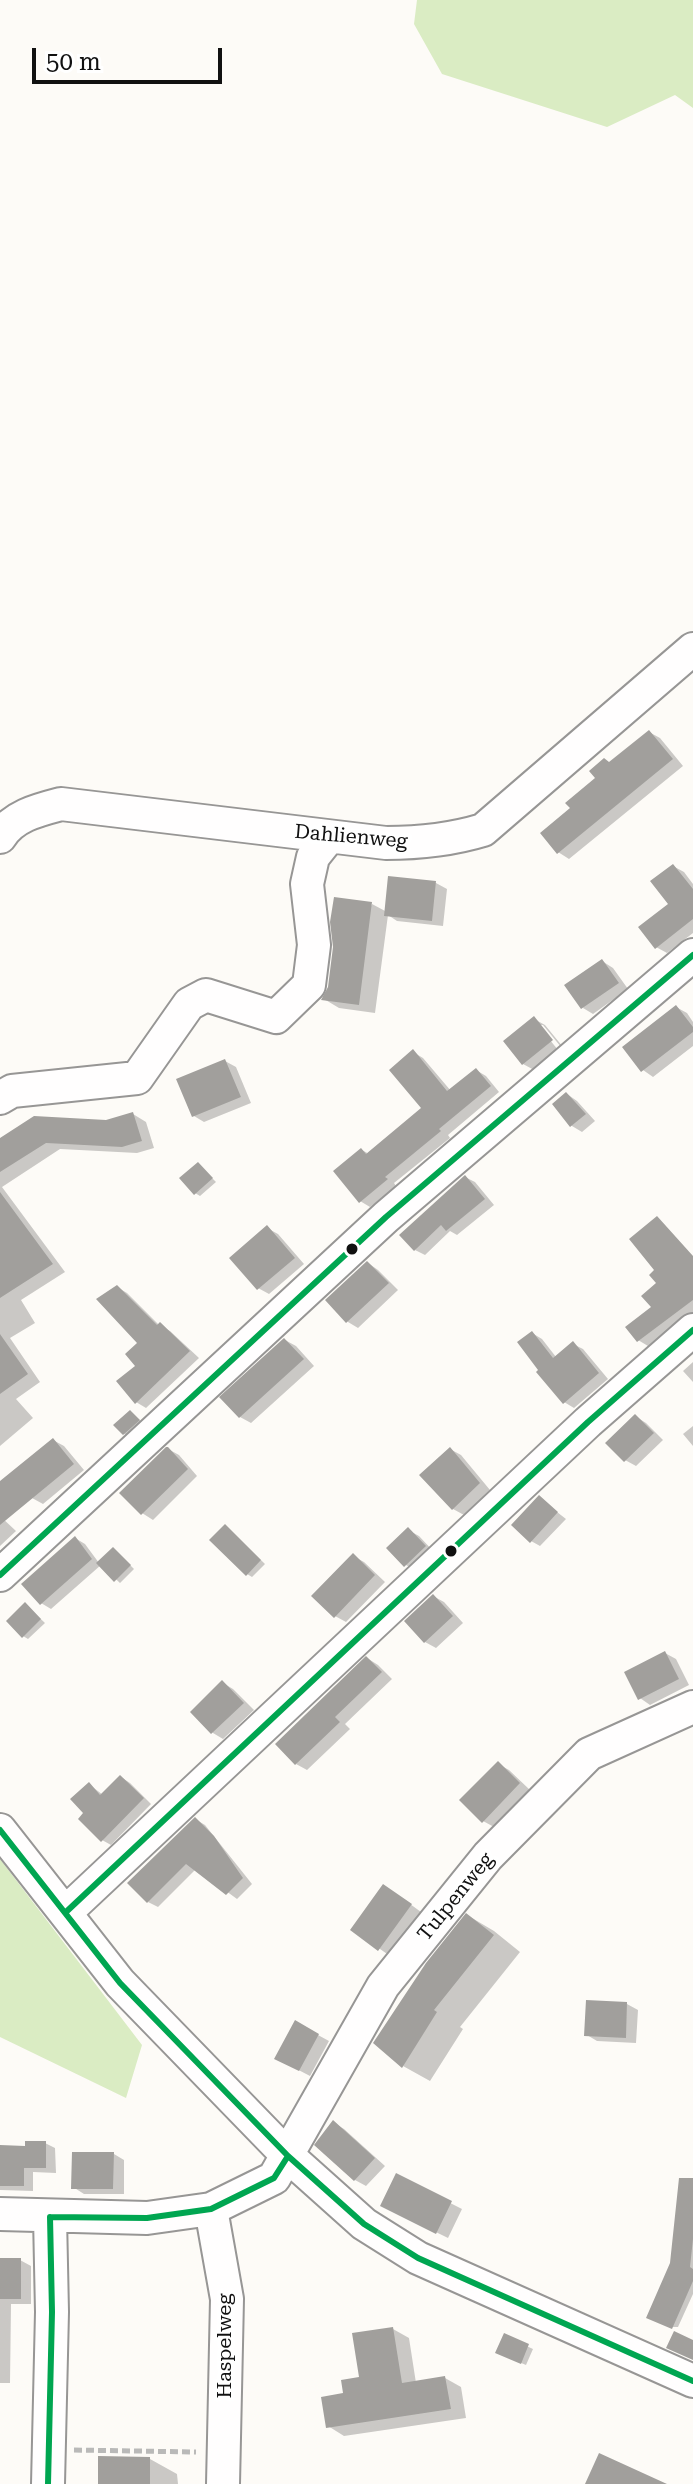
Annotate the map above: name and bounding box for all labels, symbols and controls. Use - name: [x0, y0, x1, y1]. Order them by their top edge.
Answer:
- scale bar: [36, 32, 226, 82]
- text: 50 m: [46, 48, 101, 76]
- street label: Dahlienweg: [293, 820, 409, 854]
- unlabelled marker: [344, 1241, 360, 1257]
- unlabelled marker: [443, 1543, 459, 1559]
- street label: Tulpenweg: [413, 1848, 499, 1946]
- street label: Haspelweg: [213, 2293, 237, 2399]

